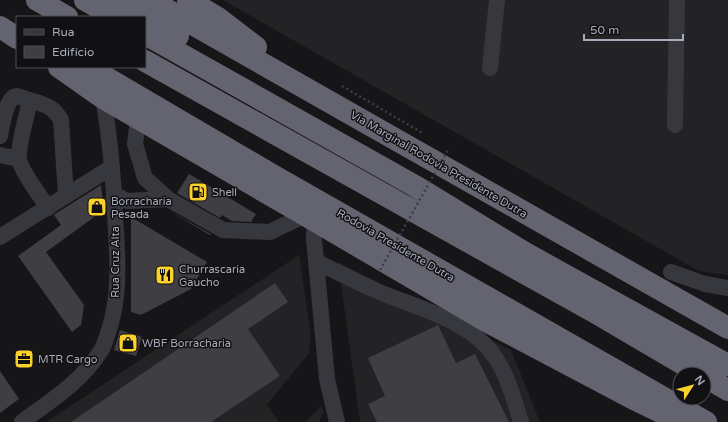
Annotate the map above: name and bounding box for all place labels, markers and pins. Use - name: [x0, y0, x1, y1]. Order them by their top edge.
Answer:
- fuel station icon: Shell: [187, 181, 209, 203]
- place label: Shell: [212, 186, 237, 199]
- place label: Borracharia Pesada: [111, 195, 172, 221]
- shop icon: Borracharia Pesada: [86, 196, 108, 218]
- place label: Churrascaria Gaucho: [179, 263, 245, 289]
- restaurant icon: Churrascaria Gaucho: [154, 264, 176, 286]
- shop icon: WBF Borracharia: [117, 332, 139, 354]
- place label: WBF Borracharia: [142, 337, 231, 350]
- office icon: MTR Cargo: [13, 348, 35, 370]
- place label: MTR Cargo: [38, 353, 98, 366]

